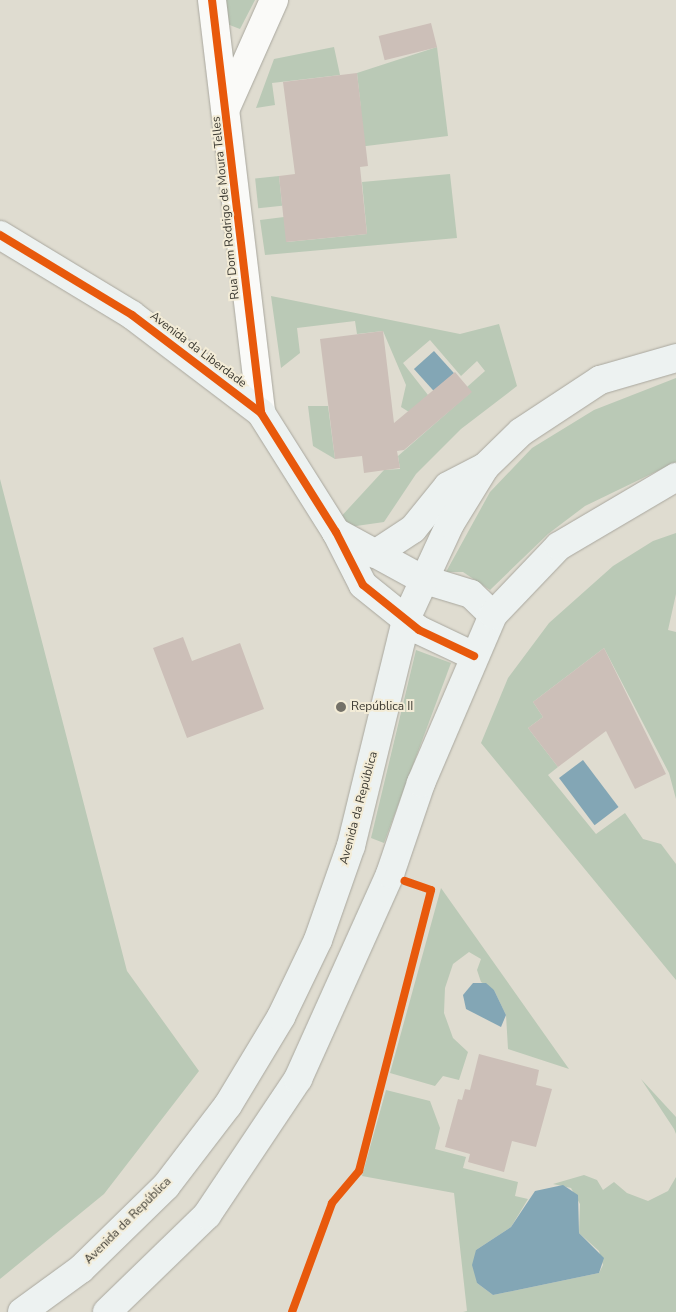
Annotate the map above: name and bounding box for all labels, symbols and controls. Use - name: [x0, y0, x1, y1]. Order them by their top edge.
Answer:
- street label: Rua Dom Rodrigo de Moura Telles: [209, 116, 243, 300]
- street label: Avenida da Liberdade: [147, 309, 249, 391]
- place label: República II: [351, 700, 413, 714]
- marker: República II: [335, 701, 347, 713]
- street label: Avenida da República: [337, 750, 381, 866]
- street label: Avenida da República: [82, 1175, 174, 1267]

